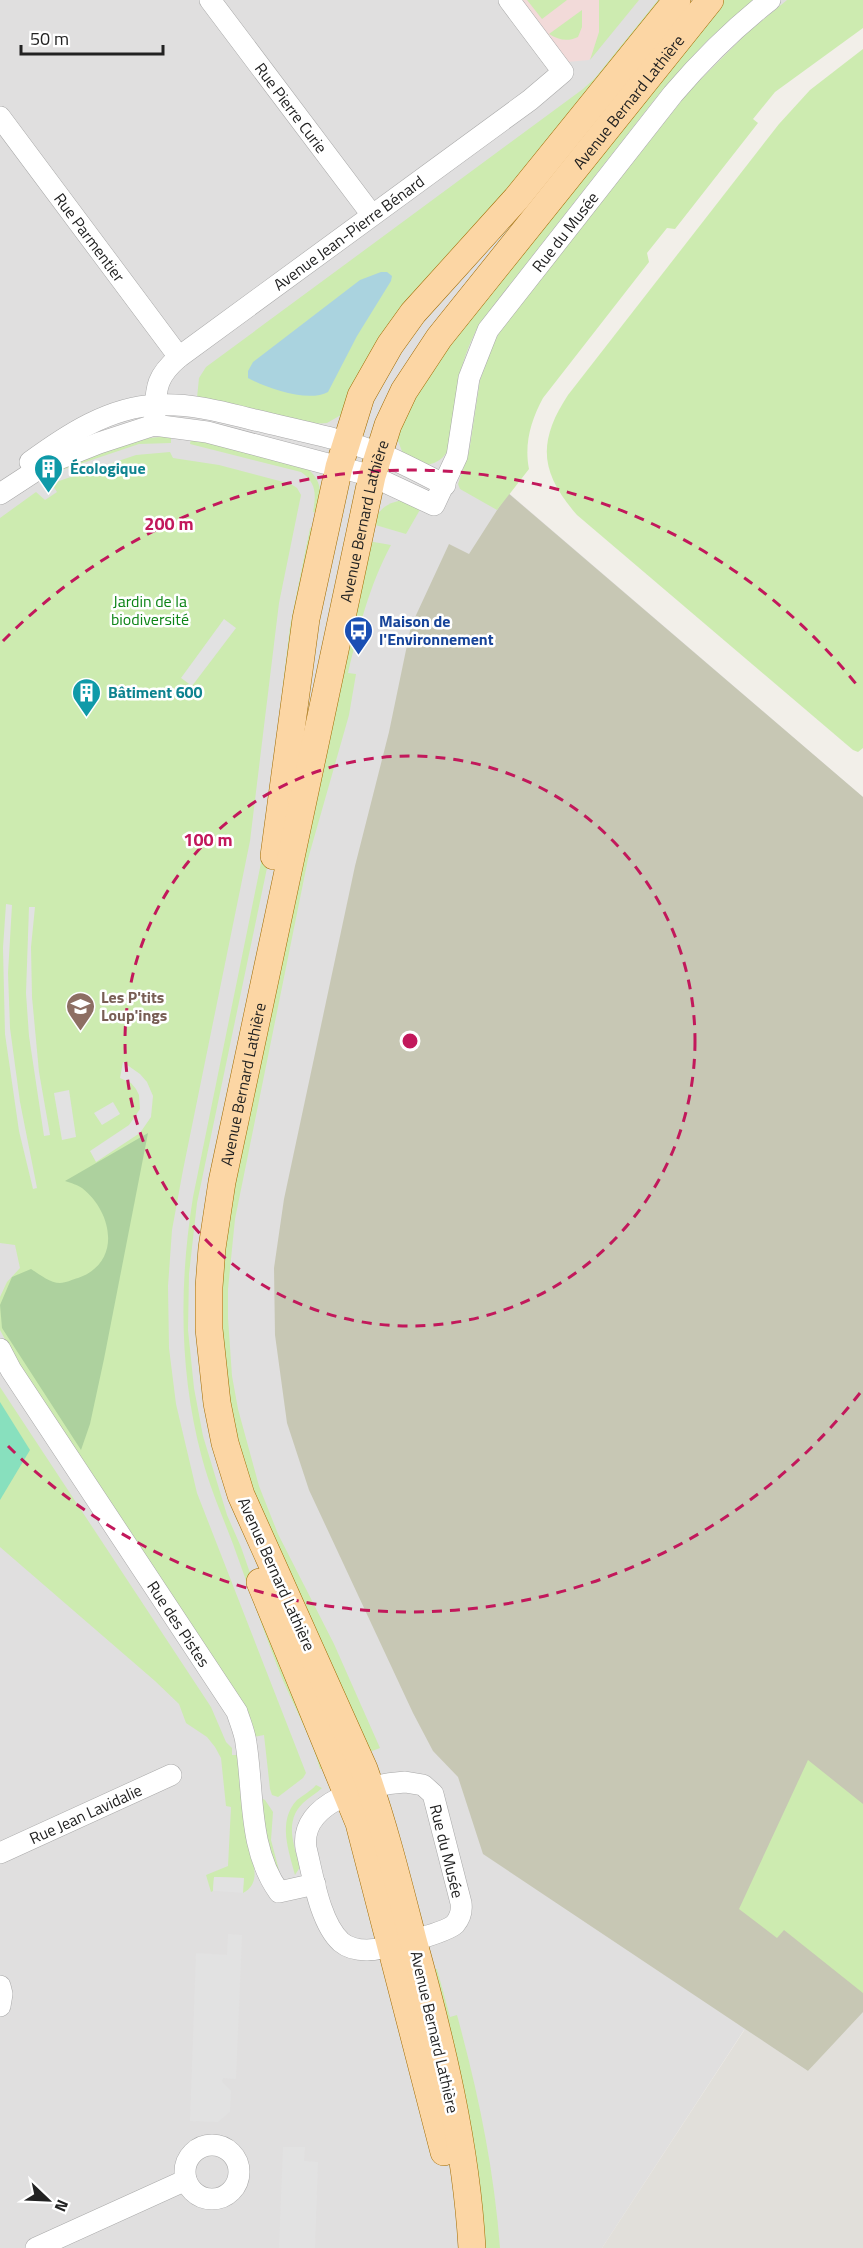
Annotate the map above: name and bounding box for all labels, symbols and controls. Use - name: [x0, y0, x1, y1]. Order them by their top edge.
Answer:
- scale bar: [21, 18, 164, 56]
- text: 50 m: [30, 25, 69, 52]
- street label: Avenue Bernard Lathière: [567, 30, 690, 174]
- street label: Rue Pierre Curie: [249, 58, 333, 158]
- street label: Avenue Jean-Pierre Bénard: [268, 169, 429, 296]
- street label: Rue du Musée: [526, 187, 604, 277]
- street label: Rue Parmentier: [48, 188, 131, 287]
- street label: Avenue Bernard Lathière: [333, 437, 395, 604]
- building icon: Écologique: [33, 452, 65, 494]
- place label: Écologique: [70, 456, 146, 480]
- text: 200 m: [144, 510, 194, 537]
- park label: Jardin de la biodiversité: [111, 589, 189, 631]
- place label: Maison de l'Environnement: [379, 609, 494, 651]
- bus stop icon: Maison de l'Environnement: [342, 614, 374, 656]
- building icon: Bâtiment 600: [71, 676, 103, 718]
- place label: Bâtiment 600: [108, 680, 203, 704]
- text: 100 m: [183, 826, 233, 853]
- place label: Les P'tits Loup'ings: [101, 985, 167, 1027]
- school or university icon: Les P'tits Loup'ings: [64, 990, 96, 1032]
- street label: Avenue Bernard Lathière: [214, 1000, 272, 1168]
- centre of rings: [400, 1031, 420, 1051]
- street label: Avenue Bernard Lathière: [232, 1493, 322, 1655]
- street label: Rue des Pistes: [141, 1576, 216, 1672]
- street label: Rue Jean Lavidalie: [25, 1778, 146, 1850]
- street label: Rue du Musée: [424, 1802, 470, 1900]
- street label: Avenue Bernard Lathière: [405, 1948, 465, 2116]
- north arrow: [18, 2170, 78, 2230]
- text: N: [49, 2196, 75, 2216]

